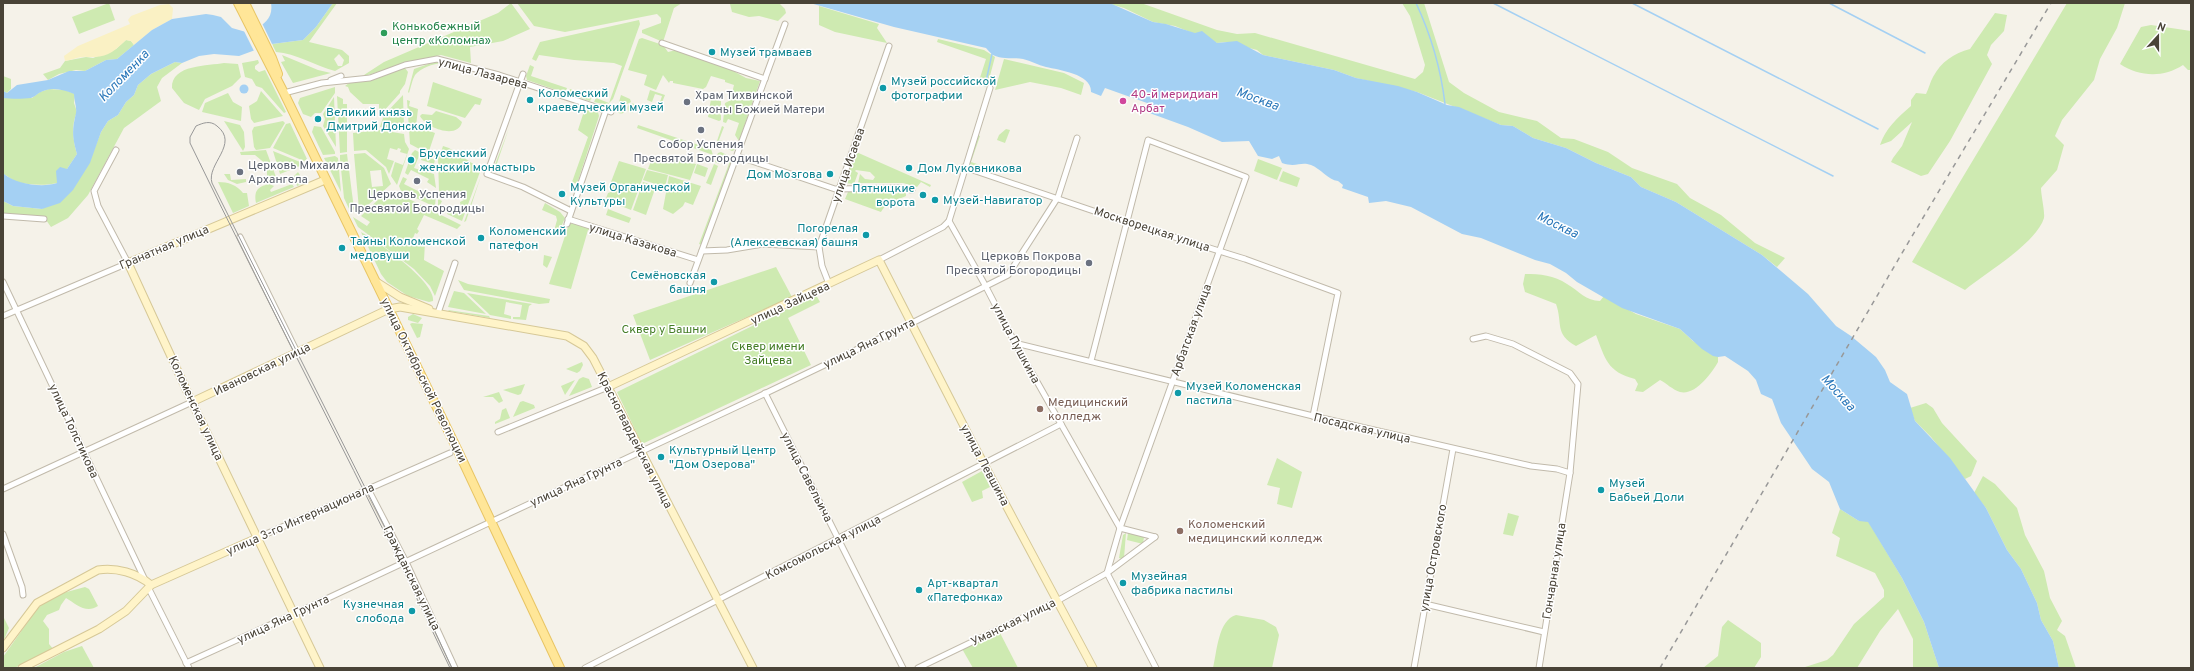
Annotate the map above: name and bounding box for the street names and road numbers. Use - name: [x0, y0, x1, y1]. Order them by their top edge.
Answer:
- street label: улица Лазарева: [436, 54, 529, 94]
- street label: улица Исаева: [829, 126, 869, 205]
- street label: Москворецкая улица: [1092, 204, 1212, 256]
- street label: улица Казакова: [587, 220, 679, 262]
- street label: Гранатная улица: [117, 222, 212, 274]
- street label: улица Зайцева: [748, 279, 833, 329]
- street label: Арбатская улица: [1168, 282, 1216, 379]
- street label: улица Октябрьской Революции: [376, 295, 470, 465]
- street label: улица Пушкина: [987, 300, 1043, 387]
- street label: улица Яна Грунта: [821, 315, 918, 373]
- street label: Ивановская улица: [211, 340, 313, 400]
- street label: Коломенская улица: [164, 354, 226, 463]
- street label: Красногвардейская улица: [593, 369, 676, 511]
- street label: улица Толстикова: [44, 382, 102, 481]
- street label: Посадская улица: [1312, 410, 1412, 448]
- street label: улица Левшина: [956, 422, 1012, 509]
- street label: улица Савельича: [777, 430, 836, 525]
- street label: улица Яна Грунта: [528, 454, 625, 511]
- street label: улица 3-го Интернационала: [224, 480, 377, 560]
- street label: улица Островского: [1417, 503, 1451, 613]
- street label: Комсомольская улица: [763, 512, 884, 584]
- street label: Гончарная улица: [1539, 522, 1571, 621]
- street label: Гражданская улица: [379, 524, 443, 633]
- street label: улица Яна Грунта: [235, 591, 332, 648]
- street label: Уманская улица: [968, 595, 1059, 650]

